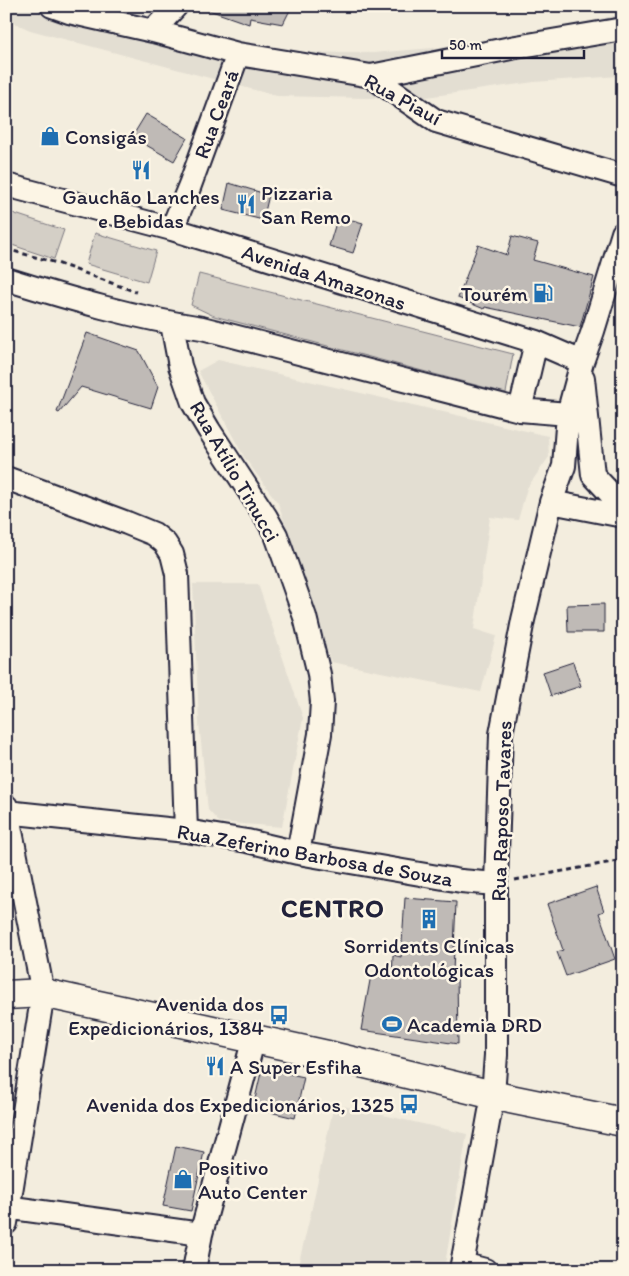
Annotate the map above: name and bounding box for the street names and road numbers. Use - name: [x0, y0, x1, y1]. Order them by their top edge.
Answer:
- street label: Rua Ceará: [188, 66, 244, 162]
- street label: Rua Piauí: [360, 68, 447, 131]
- street label: Avenida Amazonas: [239, 239, 409, 315]
- street label: Rua Atílio Tinucci: [185, 396, 285, 546]
- street label: Rua Raposo Tavares: [485, 720, 517, 902]
- street label: Rua Zeferino Barbosa de Souza: [175, 818, 455, 892]

